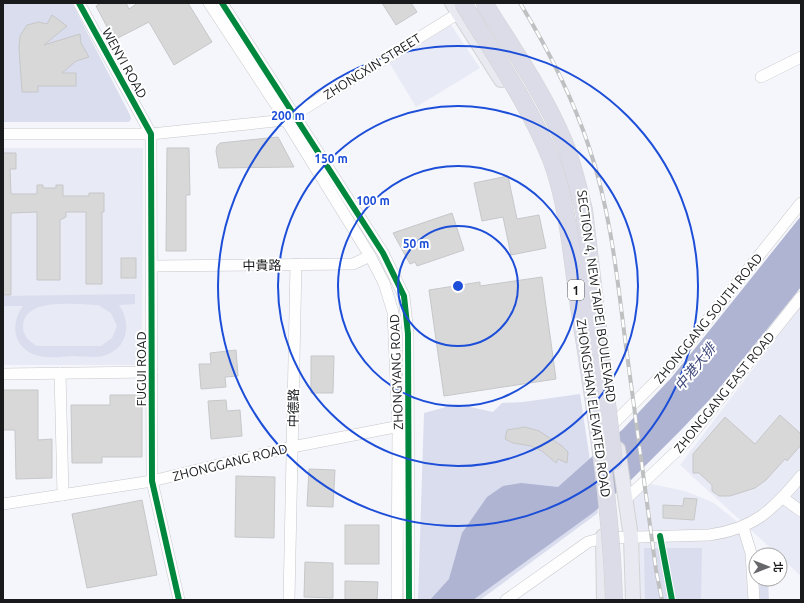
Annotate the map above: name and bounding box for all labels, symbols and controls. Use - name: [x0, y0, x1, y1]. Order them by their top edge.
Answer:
- street label: WENYI ROAD: [100, 25, 150, 101]
- street label: ZHONGXIN STREET: [321, 30, 423, 102]
- text: 200 m: [271, 109, 305, 122]
- text: 150 m: [314, 152, 348, 165]
- street label: SECTION 4, NEW TAIPEI BOULEVARD: [574, 189, 619, 403]
- text: 100 m: [356, 194, 390, 207]
- text: 50 m: [403, 237, 429, 250]
- street label: ZHONGGANG SOUTH ROAD: [651, 250, 765, 386]
- street label: 中貴路: [242, 258, 282, 272]
- centre of rings: [451, 279, 465, 293]
- road number: 1: [568, 280, 584, 300]
- street label: ZHONGYANG ROAD: [387, 314, 405, 430]
- street label: ZHONGSHAN ELEVATED ROAD: [575, 318, 613, 498]
- street label: ZHONGGANG EAST ROAD: [671, 329, 777, 455]
- street label: FUGUI ROAD: [134, 331, 148, 407]
- water label: 中港大排: [671, 339, 720, 394]
- street label: 中德路: [286, 388, 300, 428]
- street label: ZHONGGANG ROAD: [171, 441, 289, 483]
- north arrow: [748, 547, 788, 587]
- text: 北: [772, 562, 784, 573]

